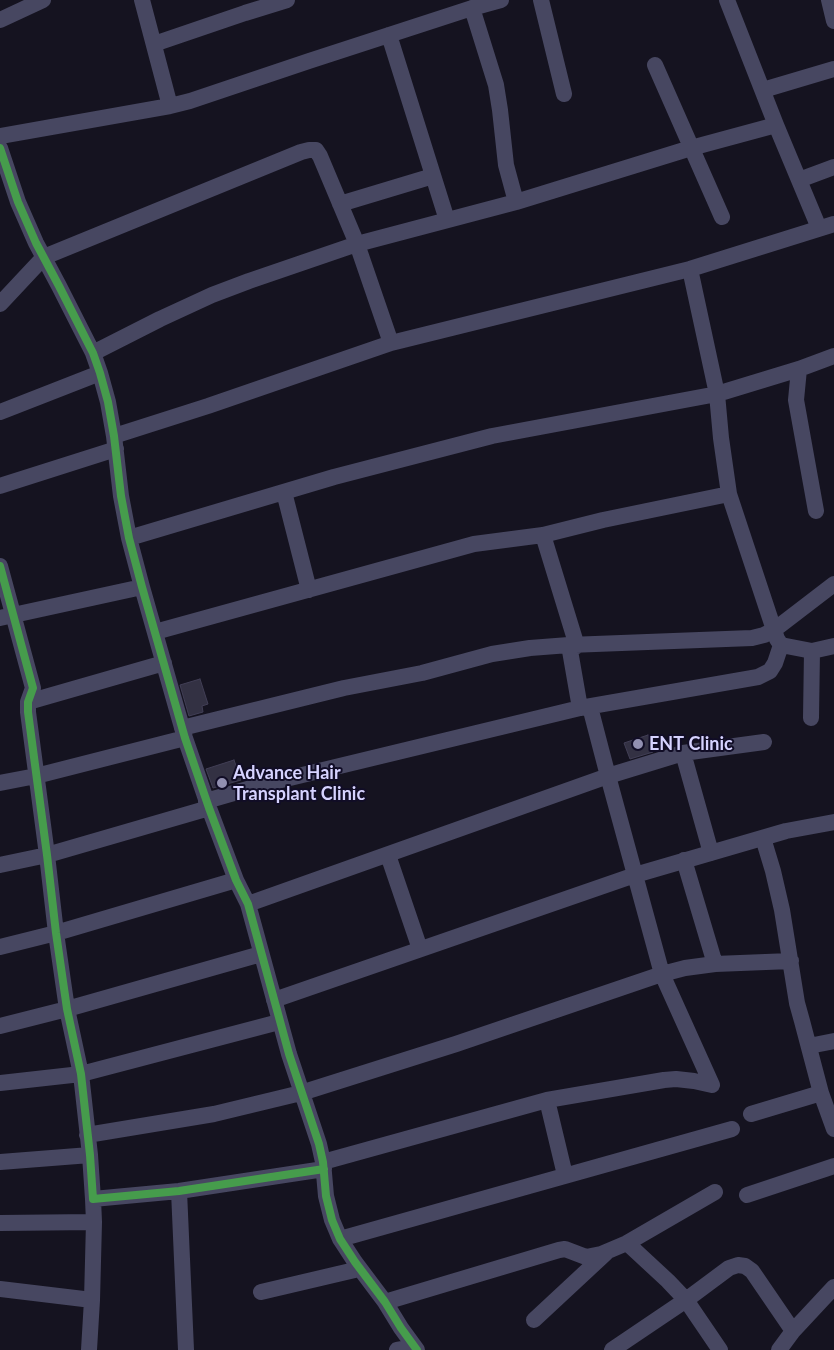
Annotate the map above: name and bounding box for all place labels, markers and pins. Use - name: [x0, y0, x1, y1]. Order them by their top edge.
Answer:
- place label: ENT Clinic: [649, 733, 733, 755]
- marker: ENT Clinic: [631, 737, 645, 751]
- place label: Advance Hair Transplant Clinic: [233, 762, 365, 804]
- marker: Advance Hair Transplant Clinic: [215, 776, 229, 790]

